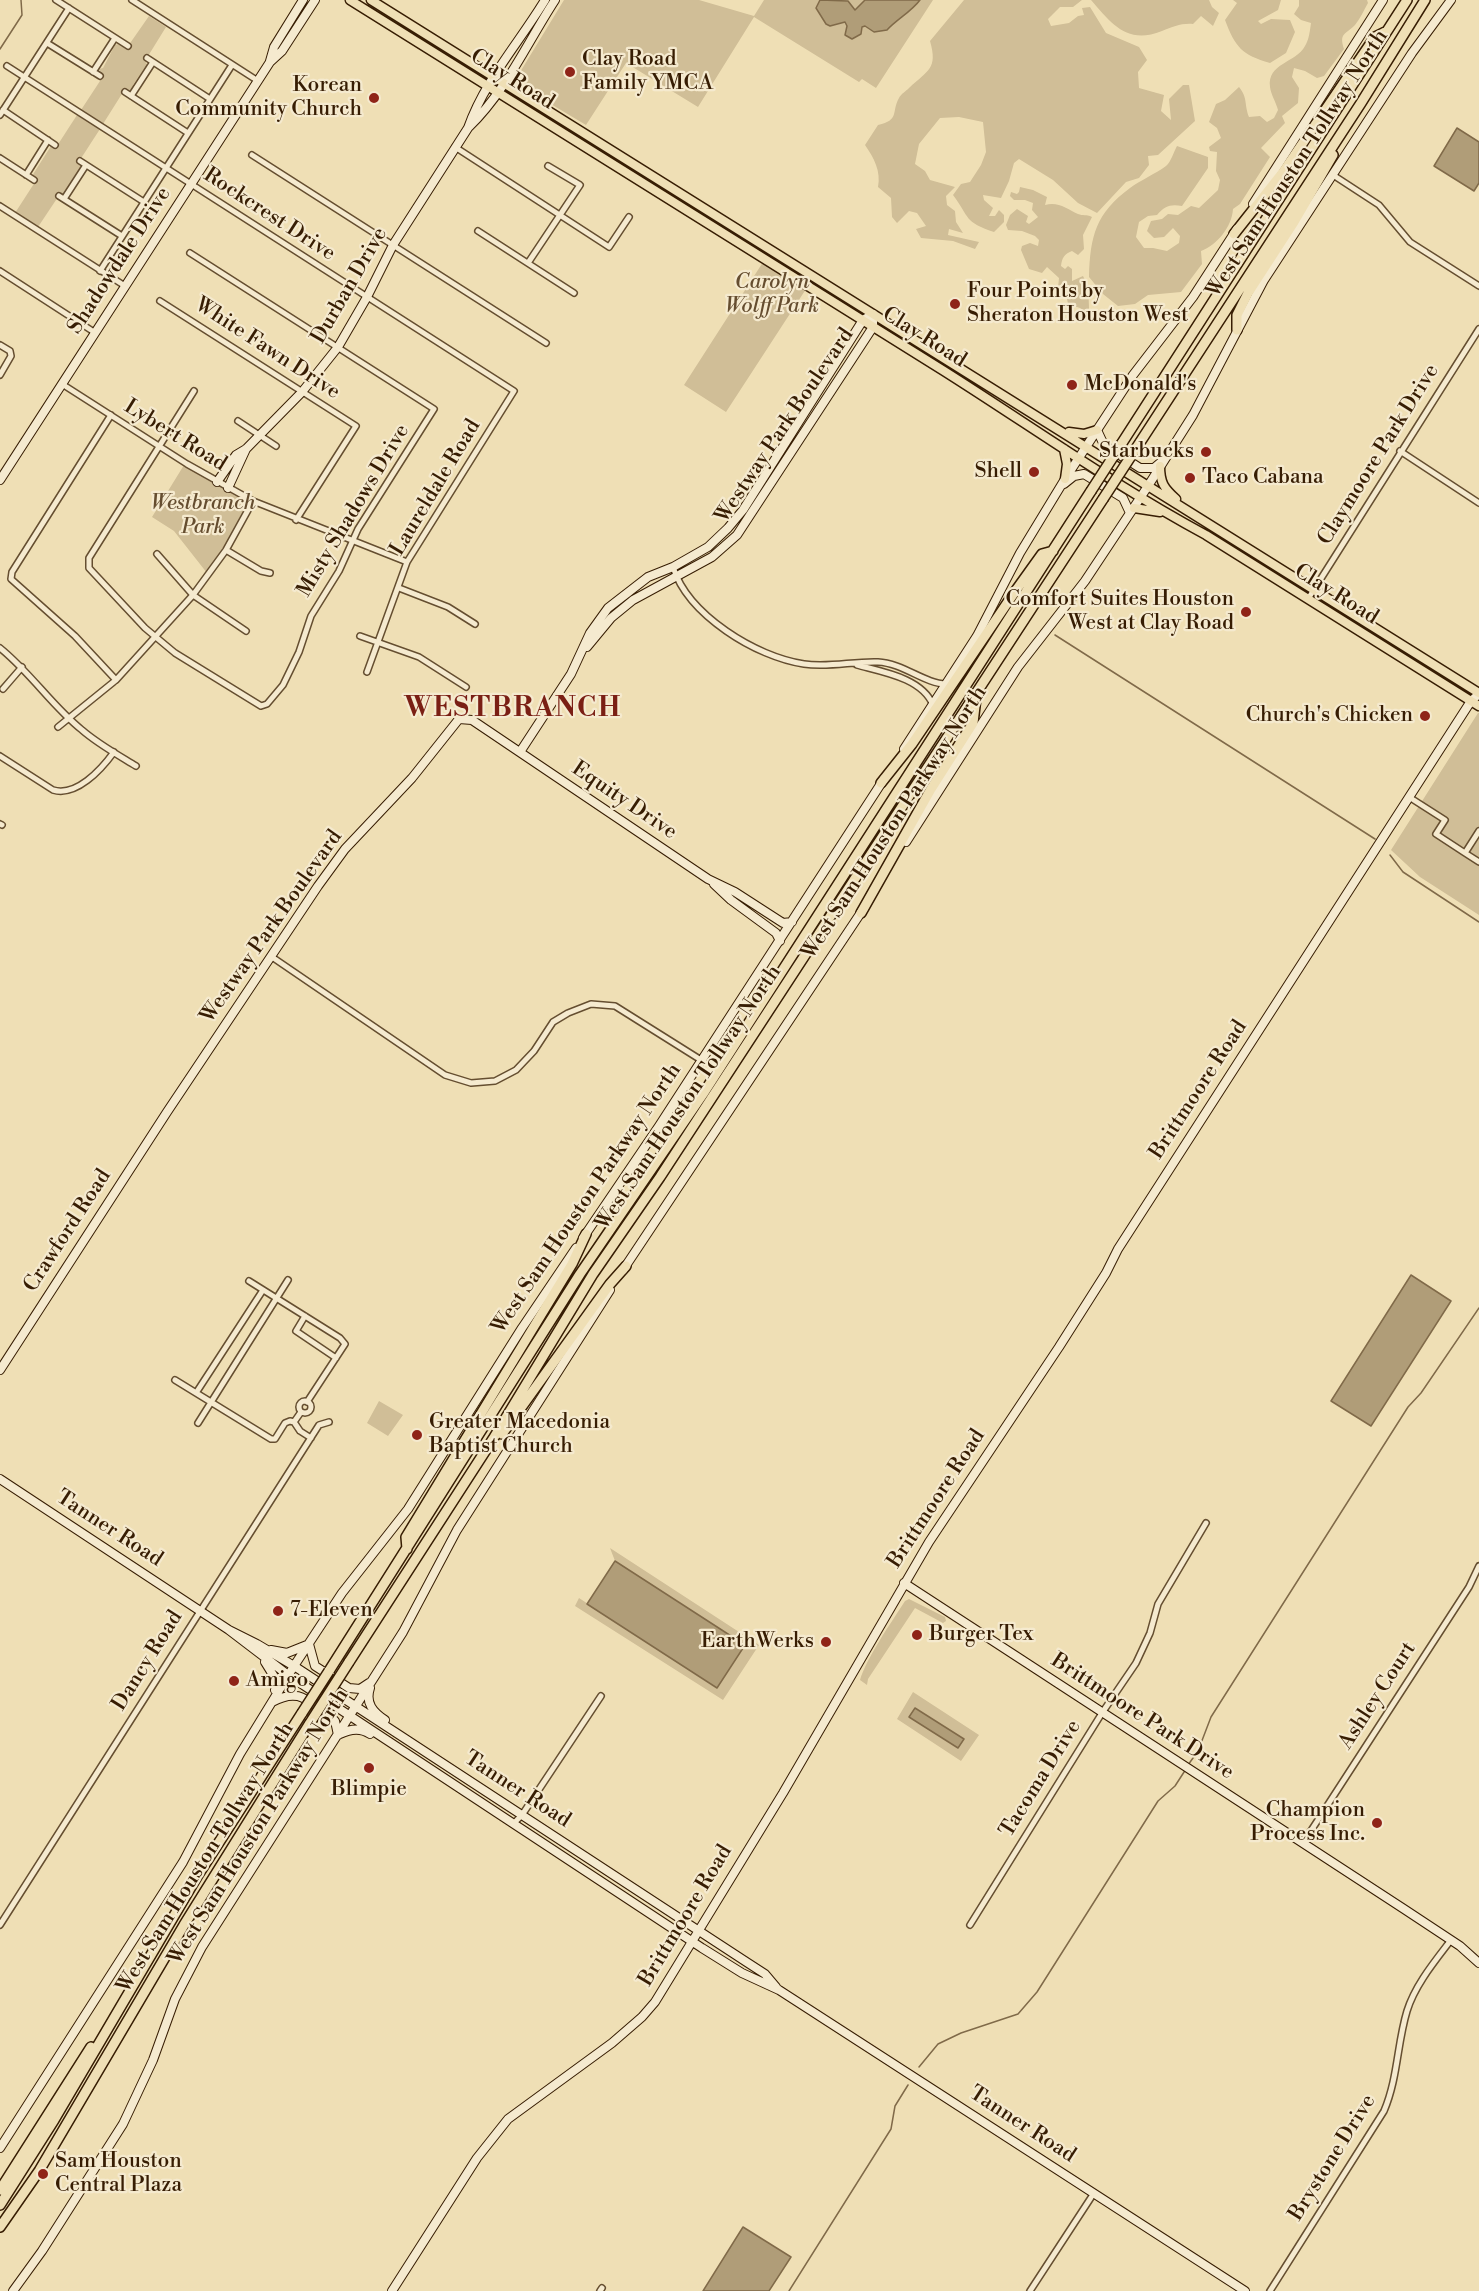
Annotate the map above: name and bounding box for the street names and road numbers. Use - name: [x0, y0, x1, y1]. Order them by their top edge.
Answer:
- street label: West Sam Houston Tollway North: [1202, 25, 1394, 303]
- street label: Clay Road: [465, 44, 559, 116]
- street label: Rockcrest Drive: [198, 163, 340, 267]
- street label: Shadowdale Drive: [63, 183, 177, 339]
- street label: Durban Drive: [307, 223, 393, 349]
- street label: White Fawn Drive: [190, 293, 344, 405]
- street label: Clay Road: [877, 302, 971, 374]
- street label: Westway Park Boulevard: [710, 324, 860, 528]
- street label: Claymoore Park Drive: [1313, 360, 1445, 550]
- street label: Lybert Road: [119, 395, 231, 477]
- street label: Laureldale Road: [385, 415, 487, 561]
- street label: Misty Shadows Drive: [292, 420, 416, 602]
- street label: Clay Road: [1289, 559, 1383, 631]
- street label: West Sam Houston Parkway North: [797, 682, 993, 964]
- street label: Equity Drive: [567, 757, 681, 845]
- street label: Westway Park Boulevard: [196, 826, 348, 1028]
- street label: West Sam Houston Tollway North: [591, 961, 787, 1235]
- street label: Brittmoore Road: [1145, 1016, 1253, 1164]
- street label: West Sam Houston Parkway North: [487, 1059, 687, 1339]
- street label: Crawford Road: [19, 1165, 117, 1297]
- street label: Brittmoore Road: [883, 1425, 991, 1573]
- street label: Tanner Road: [51, 1485, 167, 1573]
- street label: Dancy Road: [107, 1606, 189, 1716]
- street label: Ashley Court: [1334, 1638, 1422, 1754]
- street label: Brittmoore Park Drive: [1046, 1648, 1238, 1786]
- street label: West Sam Houston Parkway North: [163, 1684, 355, 1970]
- street label: Tacoma Drive: [995, 1716, 1087, 1842]
- street label: West Sam Houston Tollway North: [112, 1718, 300, 1998]
- street label: Tanner Road: [459, 1746, 575, 1834]
- street label: Brittmoore Road: [634, 1841, 738, 1991]
- street label: Tanner Road: [964, 2081, 1080, 2169]
- street label: Brystone Drive: [1284, 2090, 1382, 2226]

